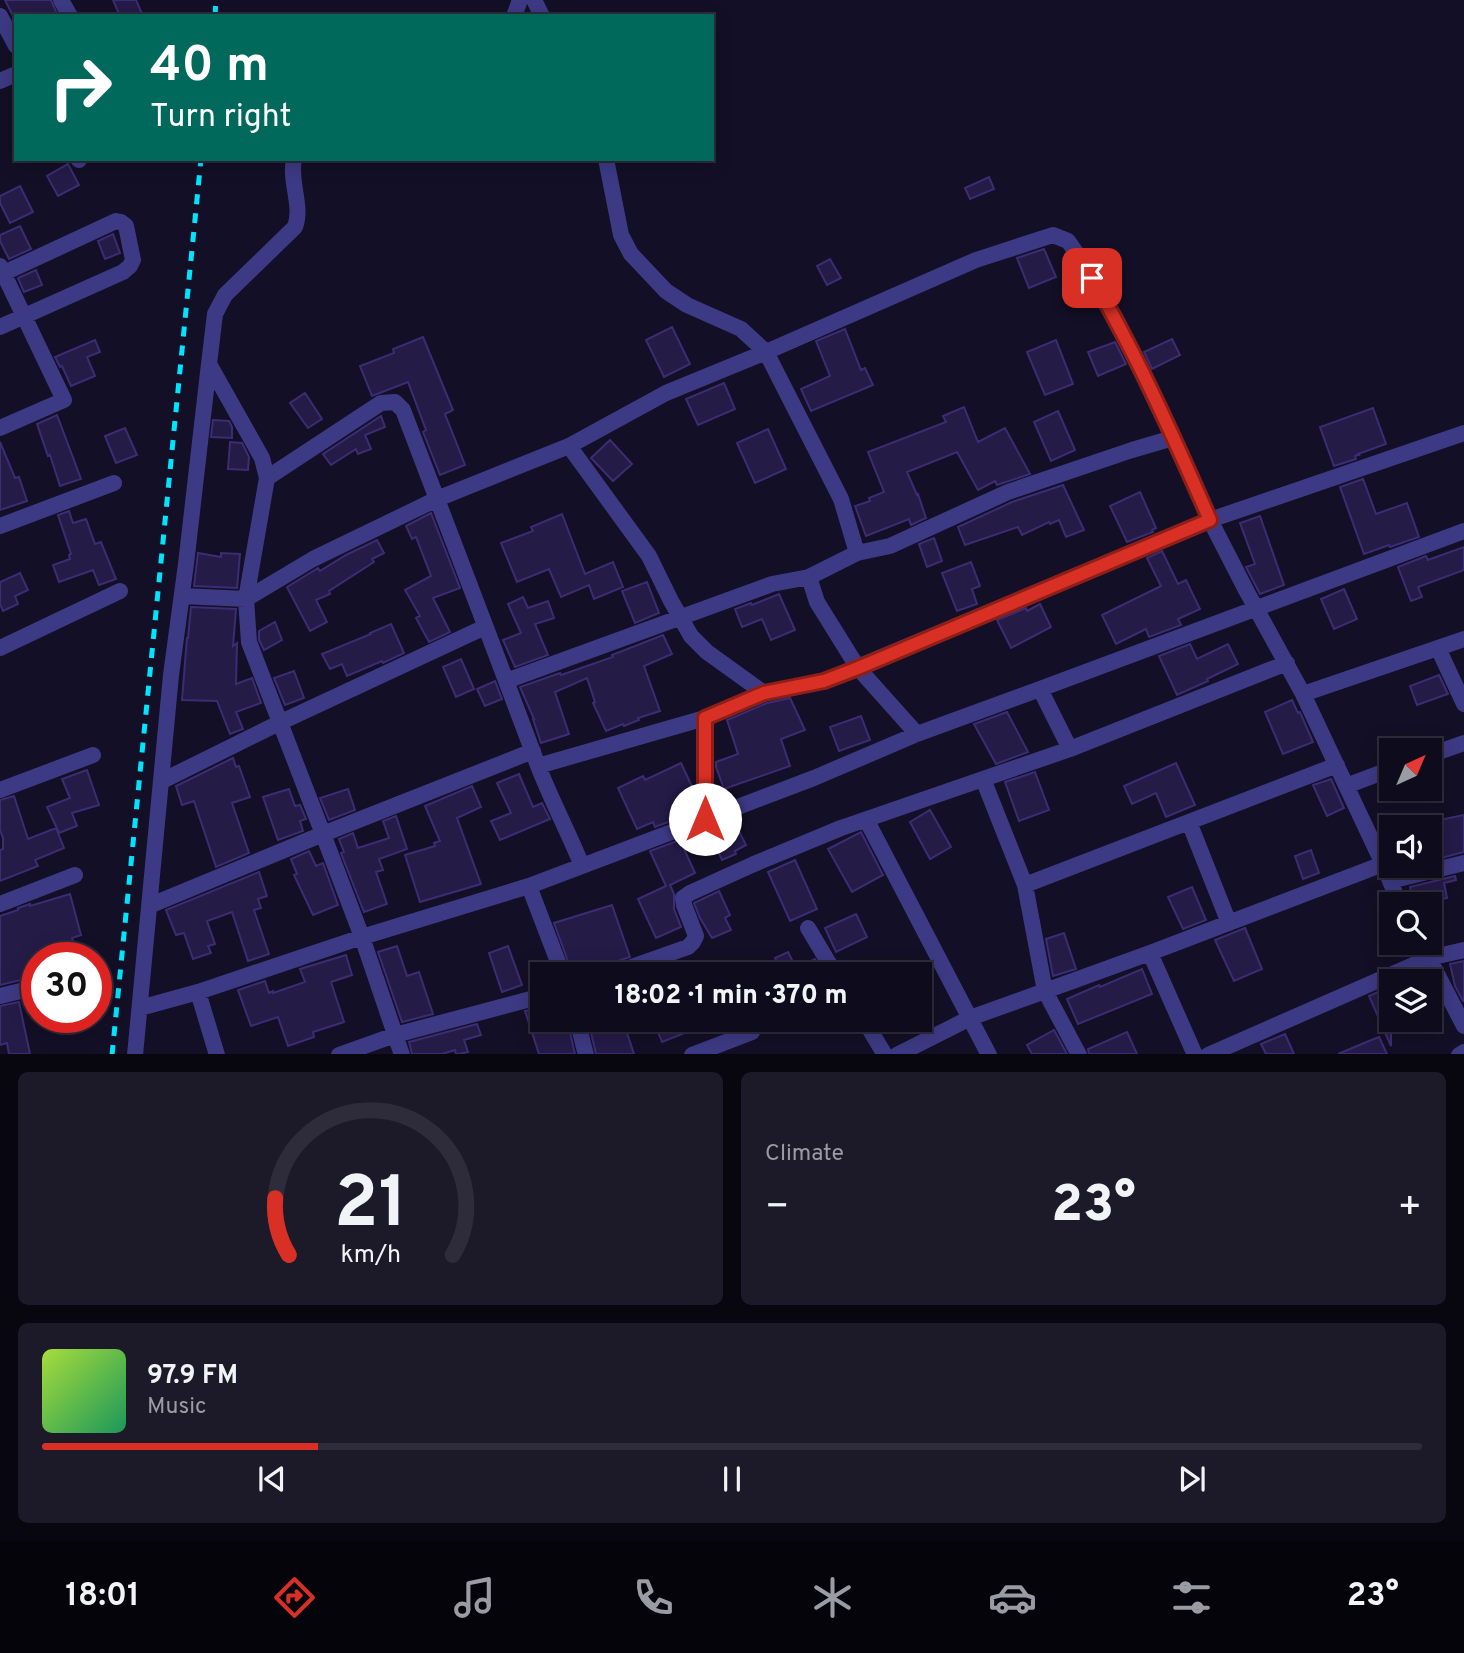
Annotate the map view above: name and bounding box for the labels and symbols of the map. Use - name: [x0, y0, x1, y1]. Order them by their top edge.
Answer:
- pin: [1062, 248, 1122, 308]
- north arrow: [1379, 738, 1442, 802]
- position arrow: [668, 782, 742, 856]
- speed limit sign: 30: [21, 942, 112, 1033]

